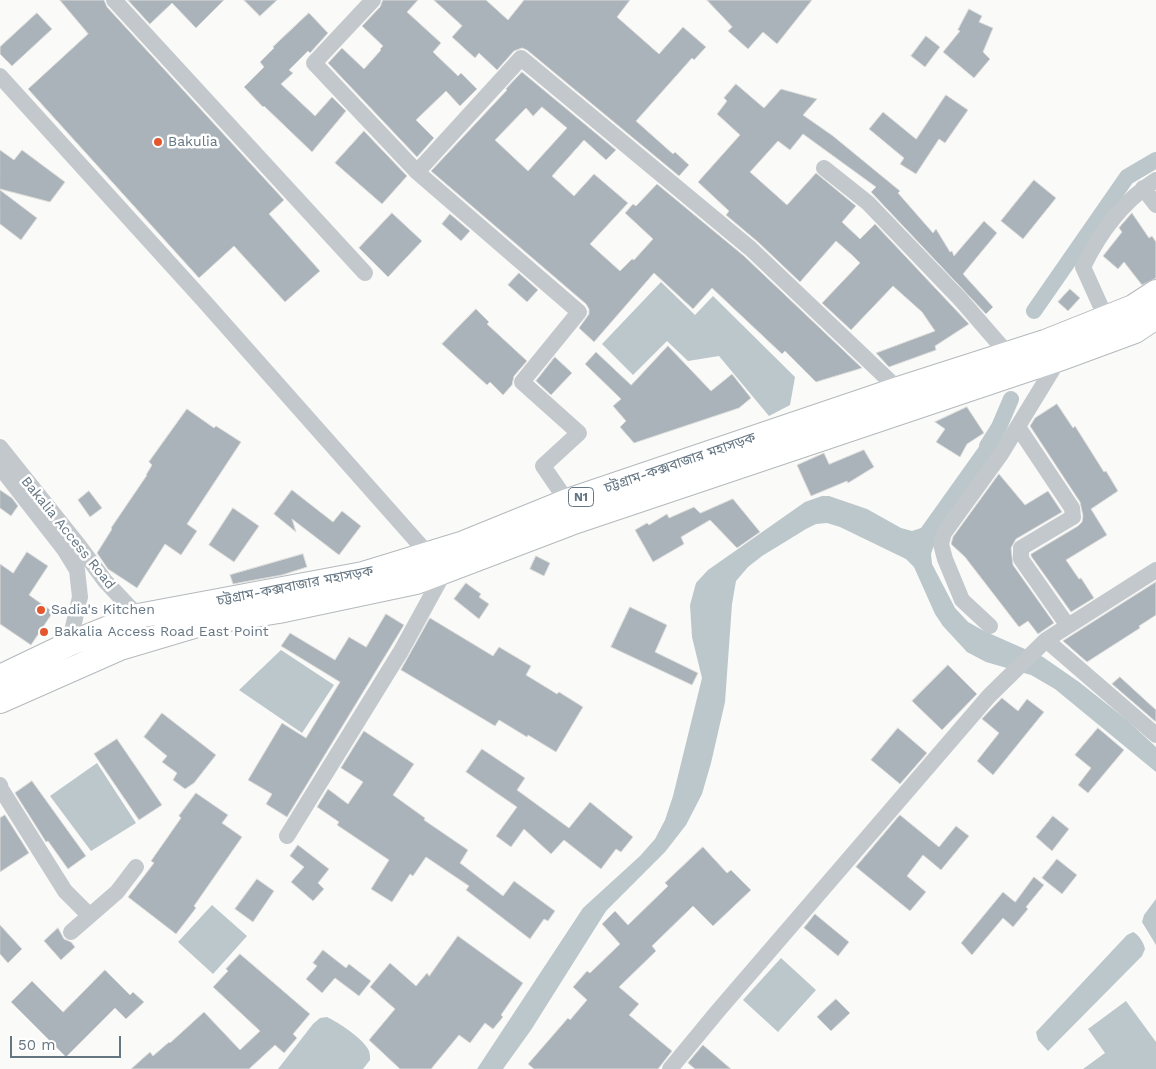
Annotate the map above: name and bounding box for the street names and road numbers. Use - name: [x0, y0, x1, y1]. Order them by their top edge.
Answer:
- street label: চট্টগ্রাম-কক্সবাজার মহাসড়ক: [602, 429, 758, 497]
- street label: Bakalia Access Road: [17, 473, 119, 593]
- road number: N1: [568, 488, 594, 507]
- street label: চট্টগ্রাম-কক্সবাজার মহাসড়ক: [215, 563, 375, 609]

